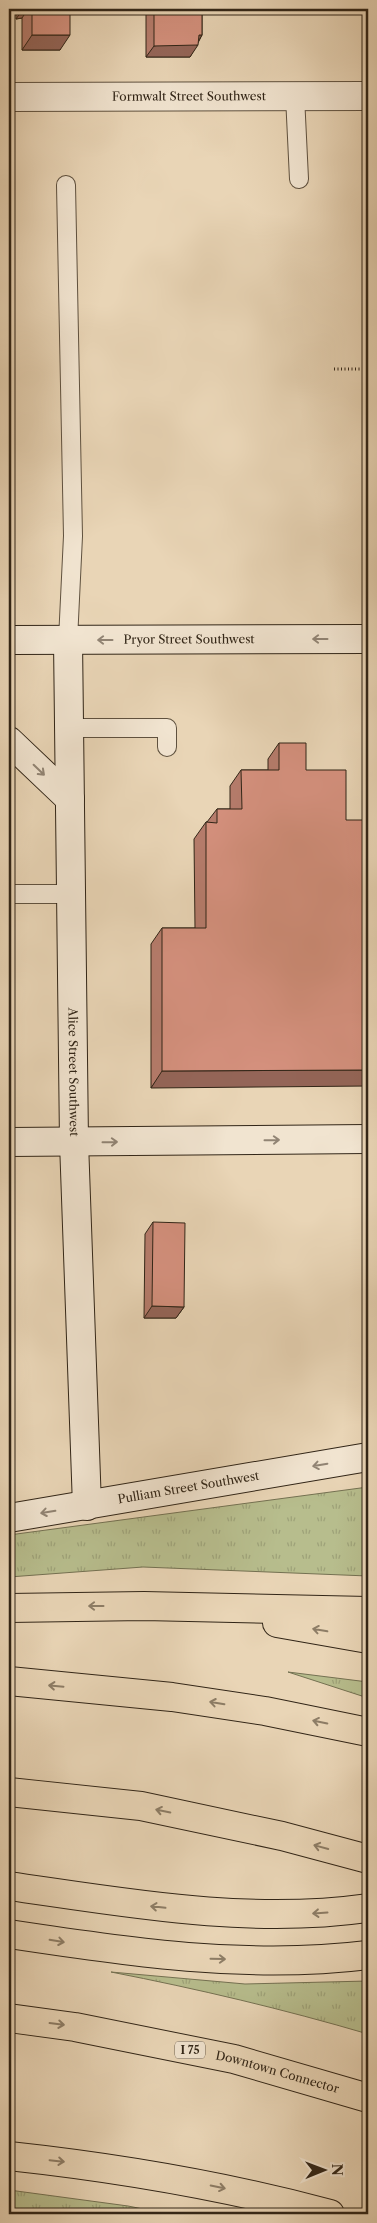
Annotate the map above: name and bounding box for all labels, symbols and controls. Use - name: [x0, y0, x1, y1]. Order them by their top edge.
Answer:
- street label: Formwalt Street Southwest: [112, 88, 267, 104]
- street label: Pryor Street Southwest: [123, 631, 255, 647]
- one-way arrow: [312, 634, 328, 644]
- one-way arrow: [97, 635, 113, 645]
- one-way arrow: [33, 764, 46, 776]
- street label: Alice Street Southwest: [65, 1006, 82, 1137]
- one-way arrow: [264, 1135, 280, 1145]
- one-way arrow: [102, 1137, 118, 1147]
- one-way arrow: [313, 1461, 329, 1471]
- street label: Pulliam Street Southwest: [116, 1467, 261, 1506]
- one-way arrow: [40, 1507, 56, 1517]
- one-way arrow: [88, 1601, 104, 1611]
- one-way arrow: [313, 1625, 329, 1635]
- one-way arrow: [48, 1681, 64, 1690]
- one-way arrow: [210, 1698, 226, 1708]
- one-way arrow: [313, 1717, 329, 1726]
- one-way arrow: [155, 1806, 171, 1815]
- one-way arrow: [314, 1841, 330, 1851]
- one-way arrow: [150, 1902, 166, 1912]
- one-way arrow: [312, 1908, 328, 1917]
- one-way arrow: [49, 1937, 65, 1947]
- one-way arrow: [210, 1955, 226, 1964]
- one-way arrow: [49, 2020, 65, 2030]
- road number: I 75: [175, 2042, 205, 2058]
- street label: Downtown Connector: [214, 2047, 341, 2096]
- north arrow: [300, 2146, 350, 2196]
- one-way arrow: [49, 2156, 65, 2166]
- text: N: [328, 2164, 346, 2176]
- one-way arrow: [209, 2183, 225, 2192]

